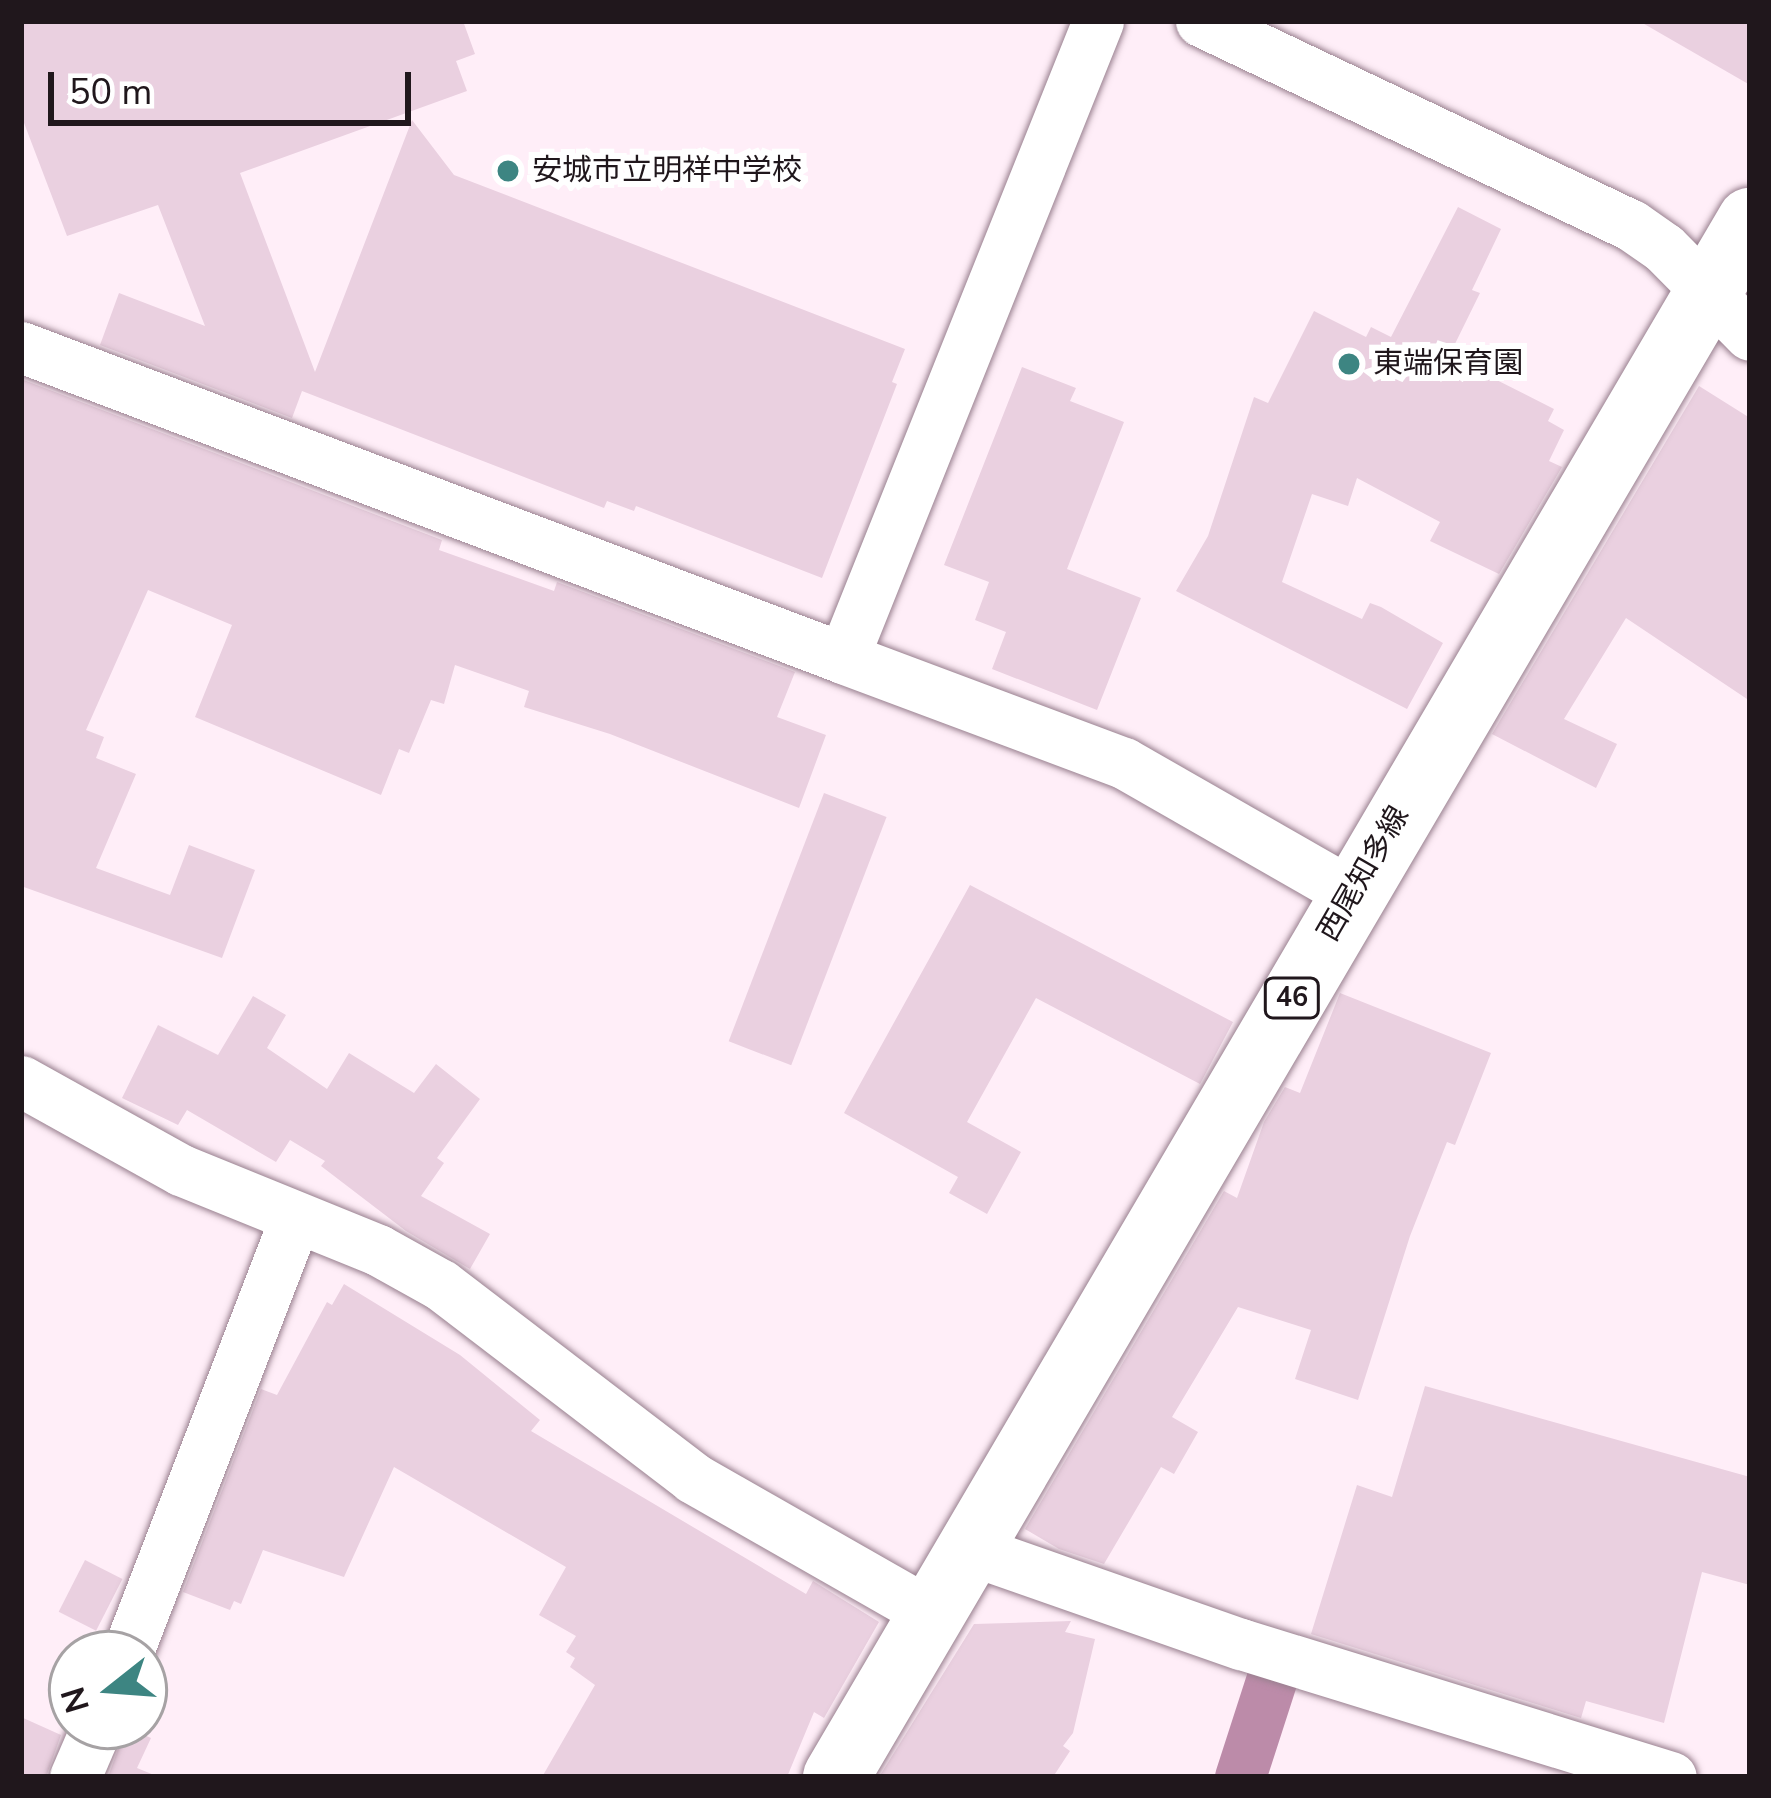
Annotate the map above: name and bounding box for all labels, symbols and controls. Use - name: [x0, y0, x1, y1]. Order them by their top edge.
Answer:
- scale bar: [54, 48, 417, 122]
- text: 50 m: [69, 68, 152, 117]
- place label: 安城市立明祥中学校: [532, 153, 802, 189]
- marker: 安城市立明祥中学校: [495, 158, 521, 184]
- place label: 東端保育園: [1373, 346, 1523, 382]
- marker: 東端保育園: [1336, 351, 1362, 377]
- street label: 西尾知多線: [1311, 800, 1417, 948]
- road number: 46: [1262, 977, 1322, 1019]
- north arrow: [48, 1630, 168, 1750]
- text: N: [51, 1681, 101, 1718]

